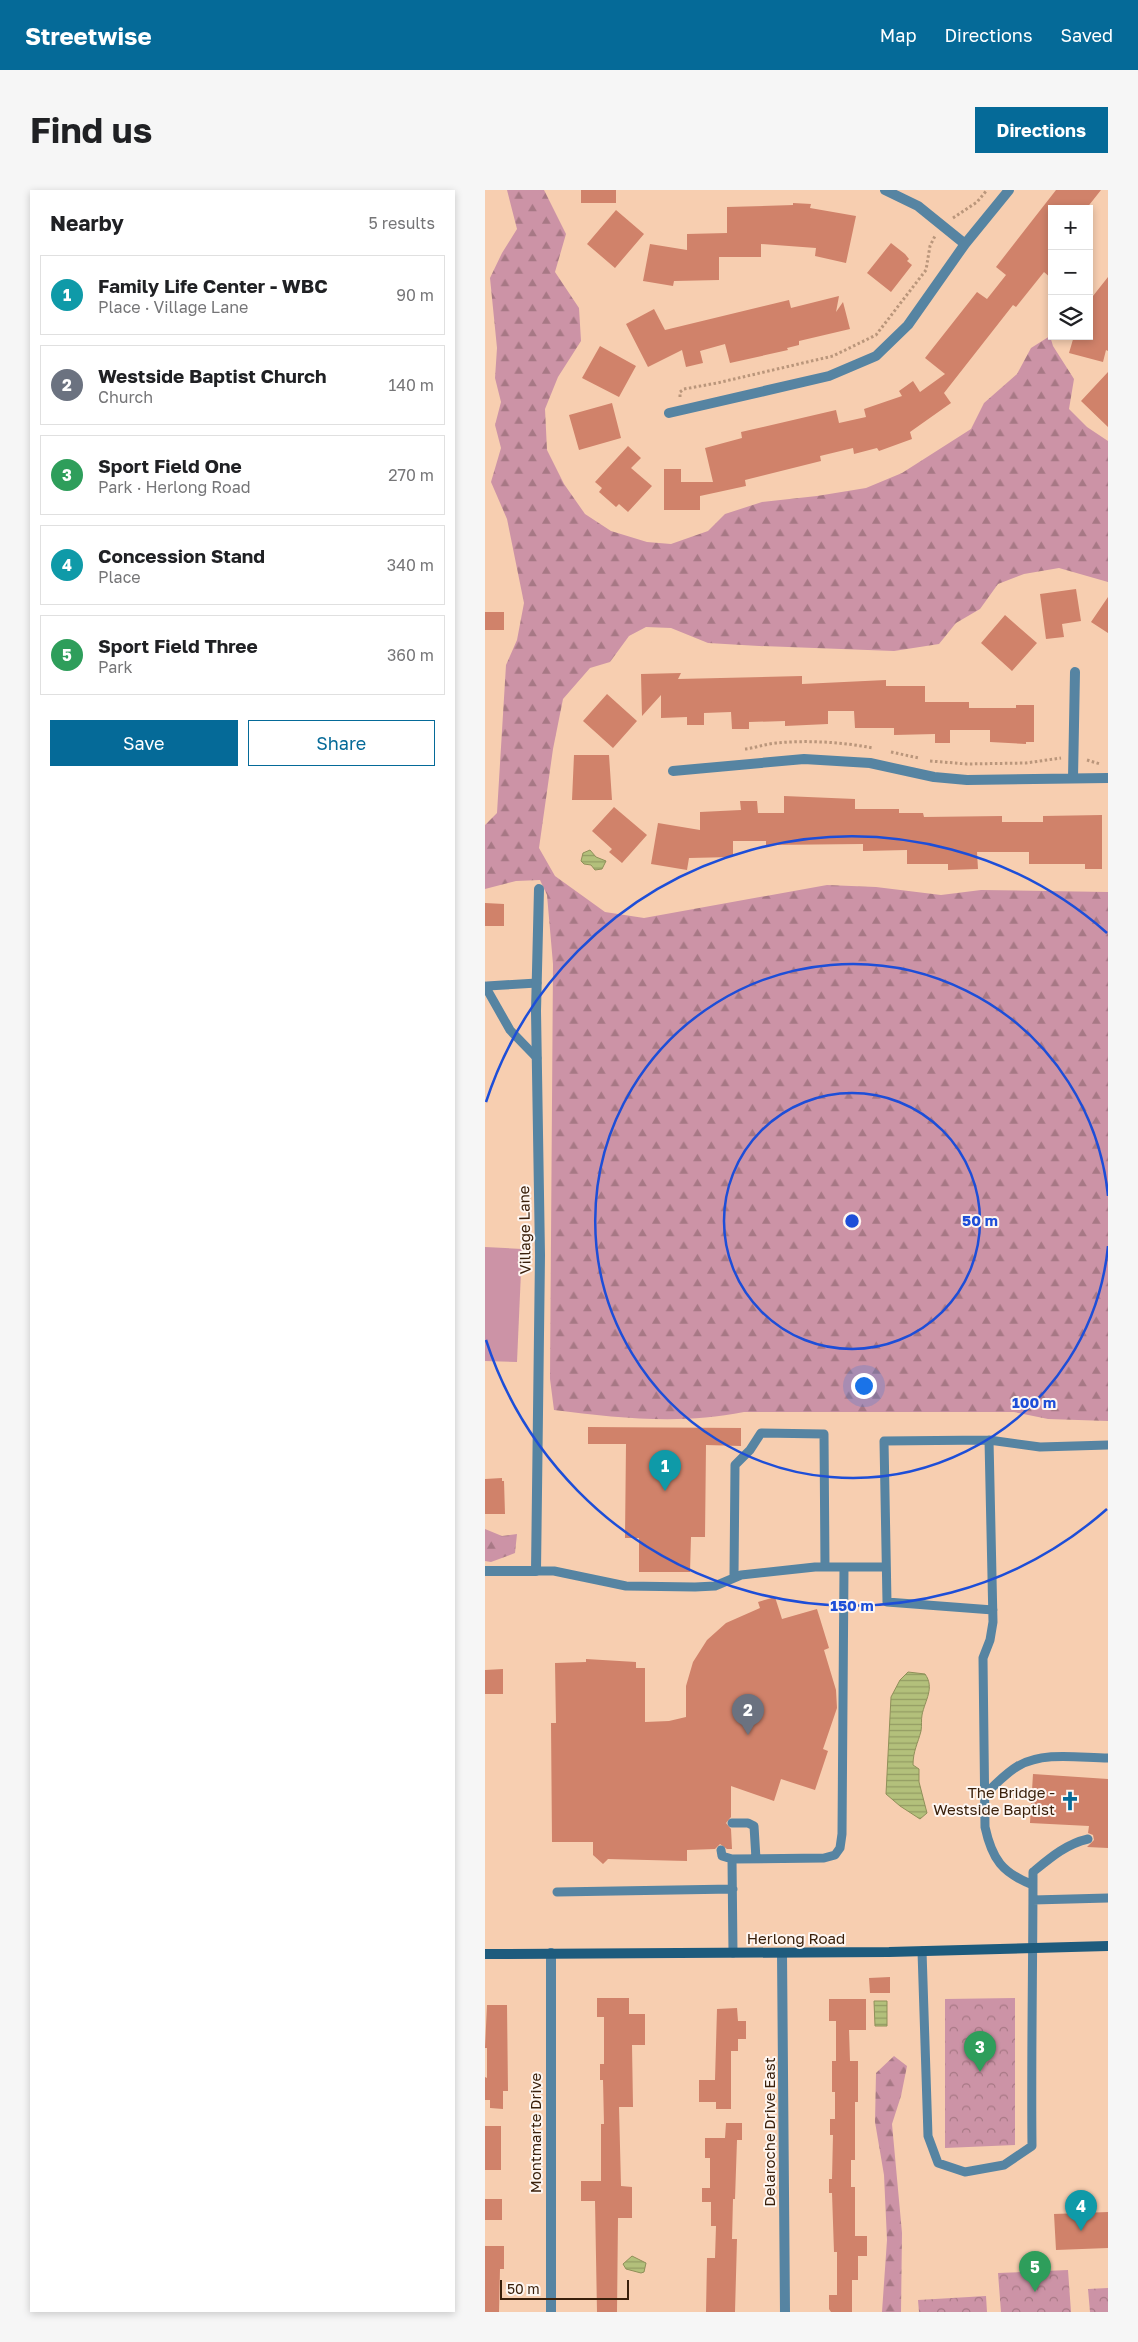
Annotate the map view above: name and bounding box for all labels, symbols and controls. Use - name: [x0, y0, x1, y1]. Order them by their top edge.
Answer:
- text: Streetwise: [25, 21, 152, 50]
- text: Map: [880, 24, 916, 46]
- text: Directions: [944, 24, 1032, 46]
- text: Saved: [1060, 24, 1113, 46]
- button: Directions: [975, 107, 1108, 153]
- text: Find us: [30, 109, 152, 151]
- map controls: [1048, 205, 1093, 340]
- button: +: [1048, 205, 1093, 250]
- text: Nearby: [50, 210, 124, 236]
- text: 5 results: [369, 213, 435, 233]
- button: −: [1048, 250, 1093, 295]
- text: Family Life Center - WBC: [98, 274, 328, 297]
- text: 1: [63, 285, 71, 305]
- text: 90 m: [396, 285, 434, 305]
- button: layers: [1048, 295, 1093, 340]
- text: Place · Village Lane: [98, 297, 248, 317]
- text: Westside Baptist Church: [98, 364, 326, 387]
- text: 2: [62, 375, 72, 395]
- text: 140 m: [388, 375, 434, 395]
- text: Church: [98, 387, 153, 407]
- text: Sport Field One: [98, 454, 242, 477]
- text: 3: [62, 465, 72, 485]
- text: 270 m: [388, 465, 434, 485]
- text: Park · Herlong Road: [98, 477, 251, 497]
- text: Concession Stand: [98, 544, 265, 567]
- text: 4: [62, 555, 72, 575]
- text: 340 m: [387, 555, 434, 575]
- text: Place: [98, 567, 141, 587]
- text: Sport Field Three: [98, 634, 258, 657]
- text: 5: [62, 645, 72, 665]
- text: 360 m: [387, 645, 434, 665]
- text: Park: [98, 657, 133, 677]
- button: Save: [50, 720, 238, 766]
- button: Share: [248, 720, 435, 766]
- street label: Village Lane: [514, 1185, 534, 1275]
- text: 50 m: [962, 1211, 998, 1229]
- centre of rings: [843, 1212, 861, 1230]
- your location: [851, 1373, 877, 1399]
- text: 100 m: [1012, 1393, 1056, 1411]
- pin: 1: [649, 1450, 681, 1491]
- text: 150 m: [830, 1596, 874, 1614]
- pin: 2: [732, 1694, 764, 1735]
- place label: The Bridge - Westside Baptist: [933, 1783, 1055, 1818]
- church icon: The Bridge - Westside Baptist: [1059, 1790, 1081, 1812]
- street label: Herlong Road: [747, 1929, 845, 1947]
- pin: 3: [964, 2031, 996, 2072]
- street label: Delaroche Drive East: [760, 2057, 778, 2207]
- street label: Montmarte Drive: [526, 2072, 544, 2193]
- pin: 4: [1065, 2190, 1097, 2231]
- pin: 5: [1019, 2251, 1051, 2292]
- scale bar: [500, 2277, 629, 2300]
- text: 50 m: [507, 2280, 540, 2297]

